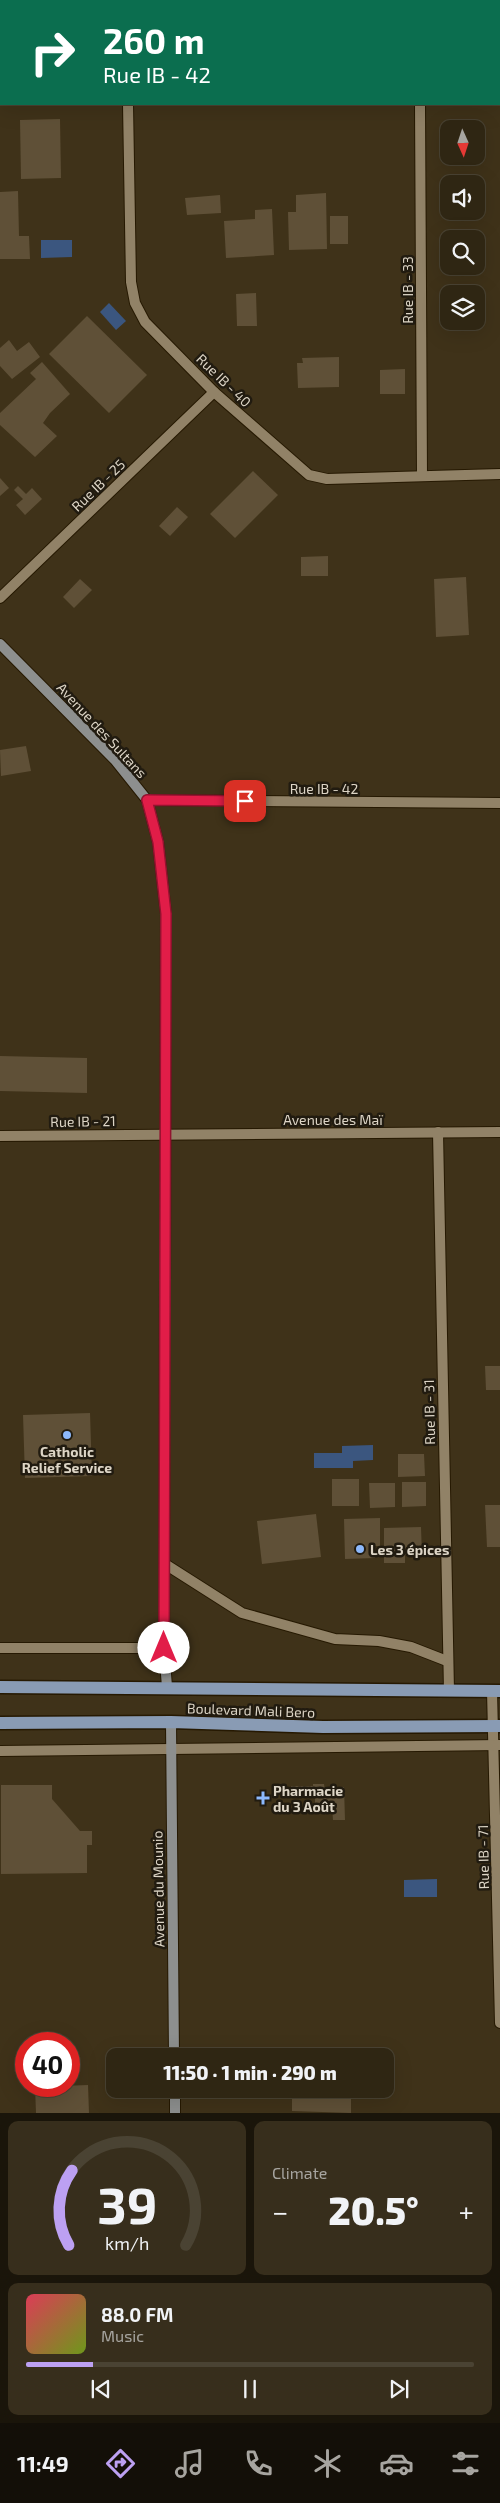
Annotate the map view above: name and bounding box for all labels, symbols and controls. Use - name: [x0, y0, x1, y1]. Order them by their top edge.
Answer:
- text: 260 m: [103, 19, 204, 61]
- icon: right: [20, 20, 85, 85]
- text: Rue IB - 42: [103, 61, 211, 87]
- north arrow: [440, 120, 485, 165]
- map controls: [440, 120, 485, 330]
- button: sound: [440, 175, 485, 220]
- button: search: [440, 230, 485, 275]
- street label: Rue IB - 33: [399, 256, 416, 324]
- button: layers: [440, 285, 485, 330]
- street label: Rue IB - 40: [193, 350, 255, 410]
- street label: Rue IB - 25: [68, 455, 128, 515]
- street label: Avenue des Sultans: [54, 679, 150, 781]
- pin: [224, 780, 266, 822]
- street label: Rue IB - 42: [290, 780, 358, 797]
- icon: arrive: [231, 787, 259, 815]
- street label: Avenue des Maï: [283, 1111, 383, 1128]
- street label: Rue IB - 21: [50, 1112, 116, 1130]
- street label: Rue IB - 31: [420, 1379, 438, 1445]
- marker: Catholic Relief Service: [61, 1429, 73, 1441]
- place label: Catholic Relief Service: [22, 1443, 112, 1476]
- place label: Les 3 épices: [370, 1541, 449, 1558]
- marker: Les 3 épices: [354, 1543, 366, 1555]
- position arrow: [137, 1621, 189, 1673]
- street label: Boulevard Mali Bero: [187, 1699, 315, 1721]
- place label: Pharmacie du 3 Août: [273, 1782, 343, 1815]
- marker: Pharmacie du 3 Août: [257, 1792, 269, 1804]
- street label: Rue IB - 71: [474, 1824, 492, 1890]
- street label: Avenue du Mounio: [148, 1830, 168, 1948]
- speed limit sign: 40: [15, 2032, 80, 2097]
- text: 11:50 · 1 min · 290 m: [163, 2061, 337, 2084]
- text: Climate: [272, 2163, 327, 2182]
- text: 39: [97, 2172, 157, 2234]
- text: 20.5°: [328, 2187, 419, 2233]
- text: −: [272, 2194, 288, 2228]
- text: +: [459, 2194, 474, 2228]
- text: km/h: [105, 2232, 149, 2254]
- text: 88.0 FM: [101, 2303, 173, 2326]
- text: Music: [101, 2326, 144, 2345]
- icon: previous: [87, 2375, 115, 2403]
- icon: pause: [236, 2375, 264, 2403]
- icon: next: [385, 2375, 413, 2403]
- icon: directions: [103, 2446, 138, 2481]
- icon: music: [172, 2446, 207, 2481]
- icon: phone: [241, 2446, 276, 2481]
- icon: climate: [310, 2446, 345, 2481]
- icon: car: [379, 2446, 414, 2481]
- icon: filters: [448, 2446, 483, 2481]
- text: 11:49: [17, 2450, 69, 2476]

